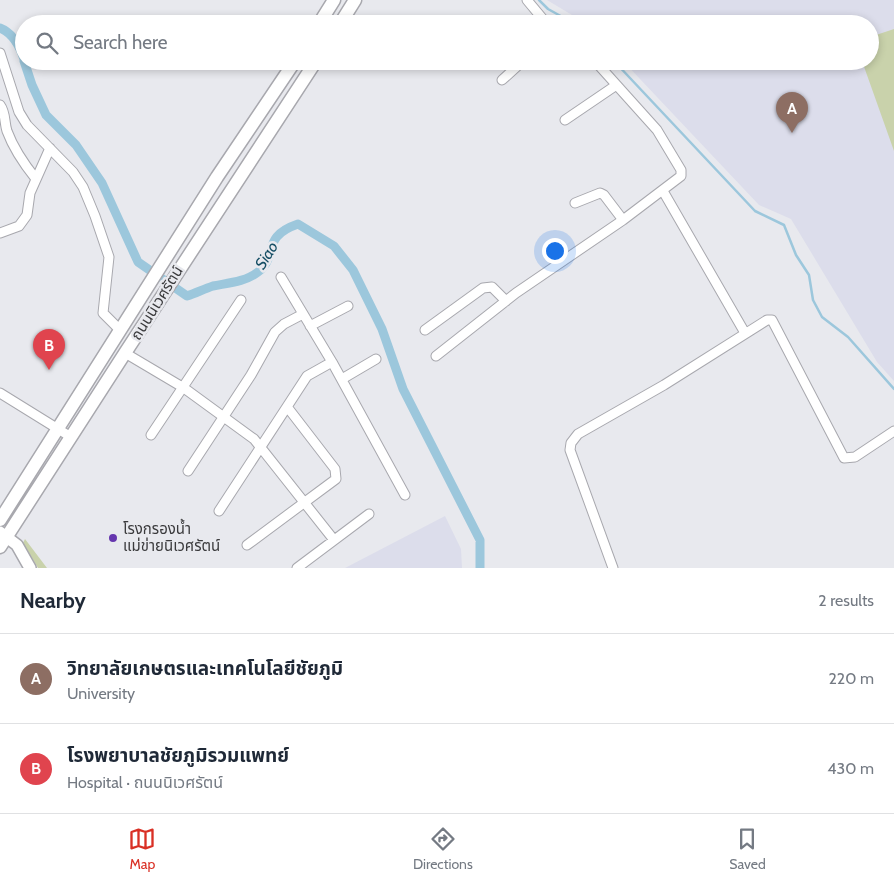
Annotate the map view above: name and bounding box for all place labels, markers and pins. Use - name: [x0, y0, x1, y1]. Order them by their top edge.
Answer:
- pin: A: [776, 92, 808, 133]
- pin: B: [33, 329, 65, 370]
- place label: โรงกรองน้ำ แม่ข่ายนิเวศรัตน์: [123, 518, 220, 555]
- marker: โรงกรองน้ำ แม่ข่ายนิเวศรัตน์: [107, 532, 119, 544]

